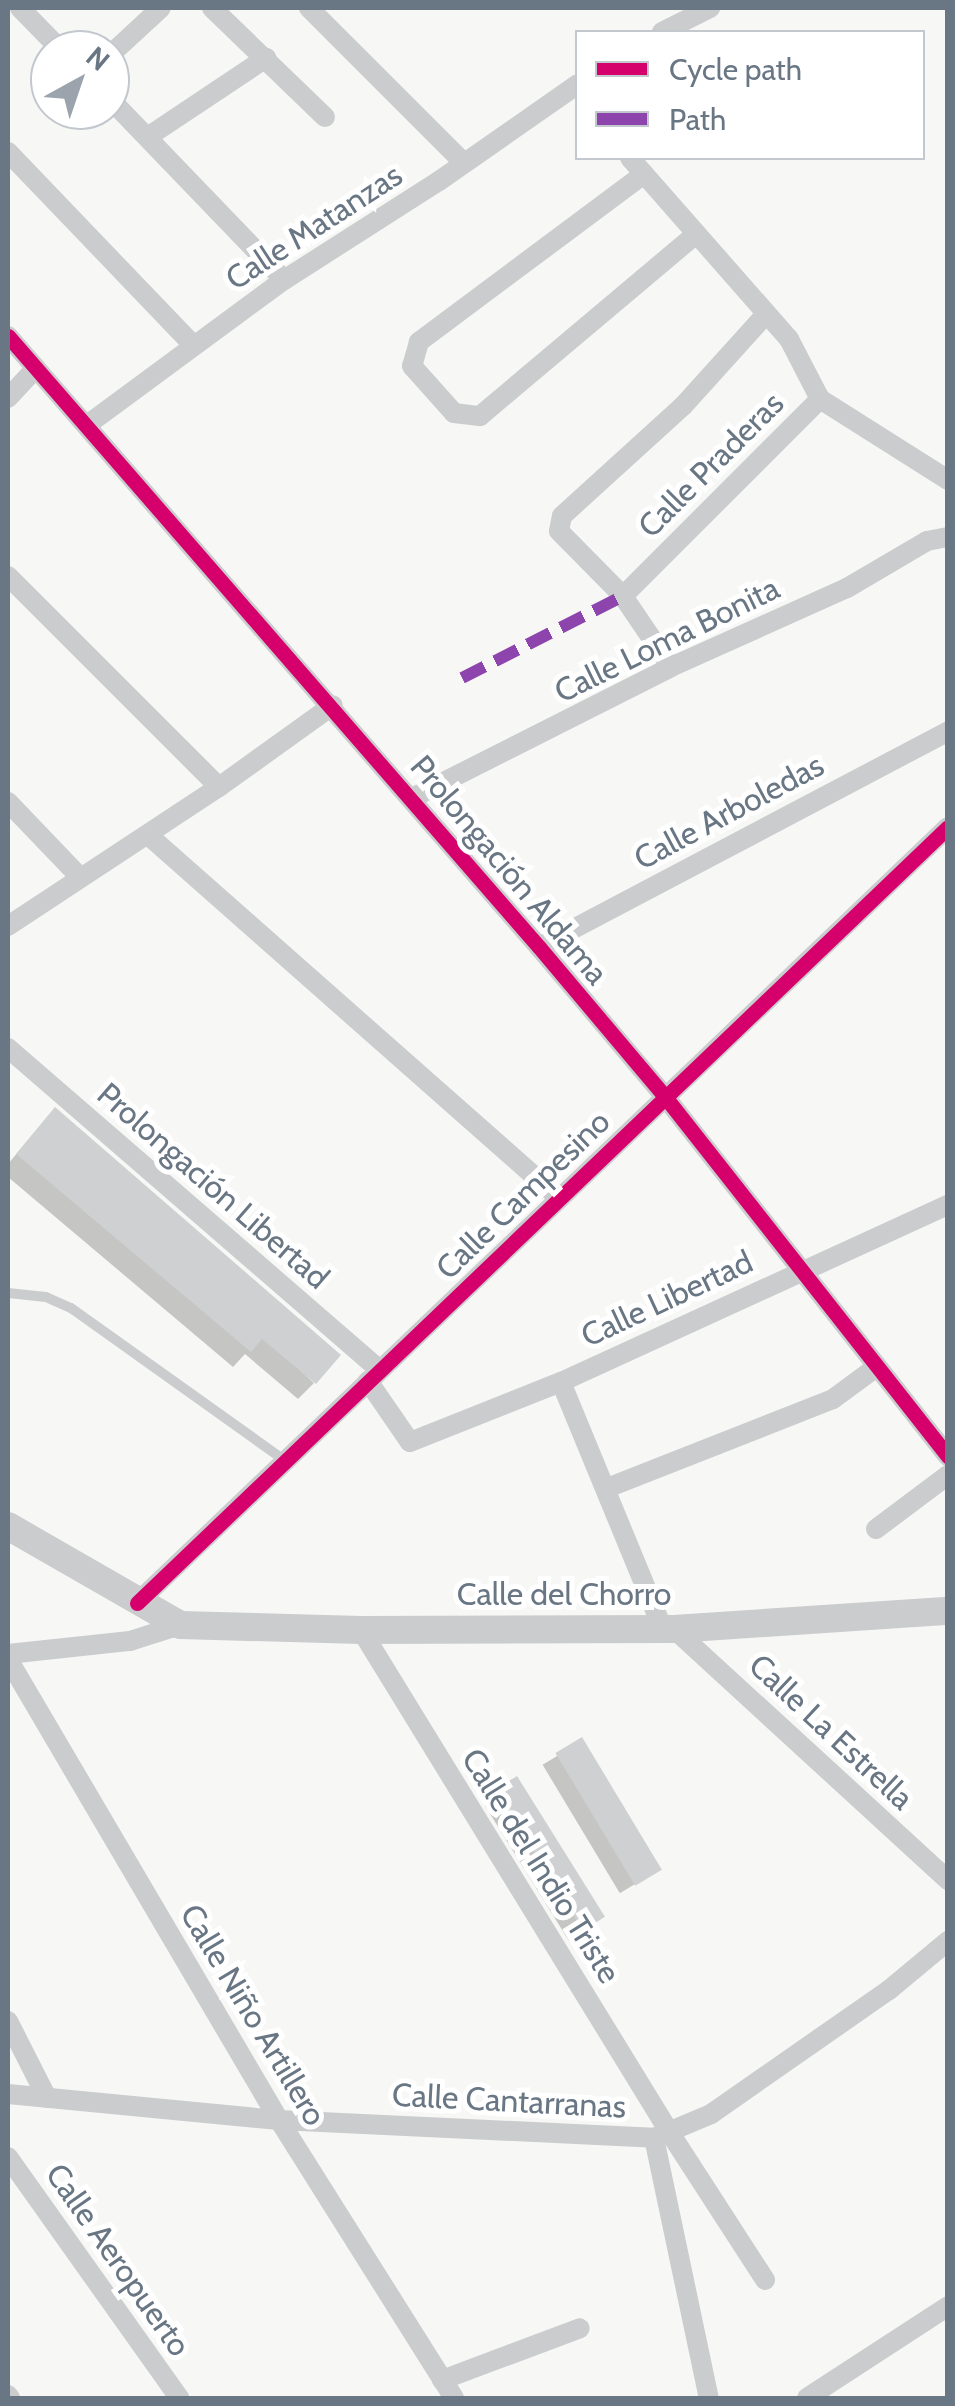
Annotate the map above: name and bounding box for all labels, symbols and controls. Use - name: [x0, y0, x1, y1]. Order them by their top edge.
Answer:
- north arrow: [30, 30, 130, 130]
- legend: [575, 30, 925, 160]
- text: N: [79, 39, 117, 78]
- text: Cycle path: [669, 51, 802, 88]
- text: Path: [669, 101, 726, 138]
- street label: Calle Matanzas: [219, 156, 409, 298]
- street label: Calle Praderas: [630, 384, 792, 546]
- street label: Calle Loma Bonita: [548, 569, 786, 711]
- street label: Calle Arboledas: [628, 746, 830, 878]
- street label: Prolongación Aldama: [402, 748, 616, 992]
- street label: Prolongación Libertad: [89, 1075, 337, 1297]
- street label: Calle Campesino: [428, 1103, 618, 1287]
- street label: Calle Libertad: [575, 1243, 759, 1355]
- street label: Calle del Chorro: [457, 1575, 671, 1613]
- street label: Calle La Estrella: [741, 1646, 921, 1818]
- street label: Calle del Indio Triste: [453, 1742, 629, 1990]
- street label: Calle Niño Artillero: [172, 1897, 334, 2133]
- street label: Calle Cantarranas: [391, 2076, 627, 2126]
- street label: Calle Aeropuerto: [37, 2156, 199, 2364]

